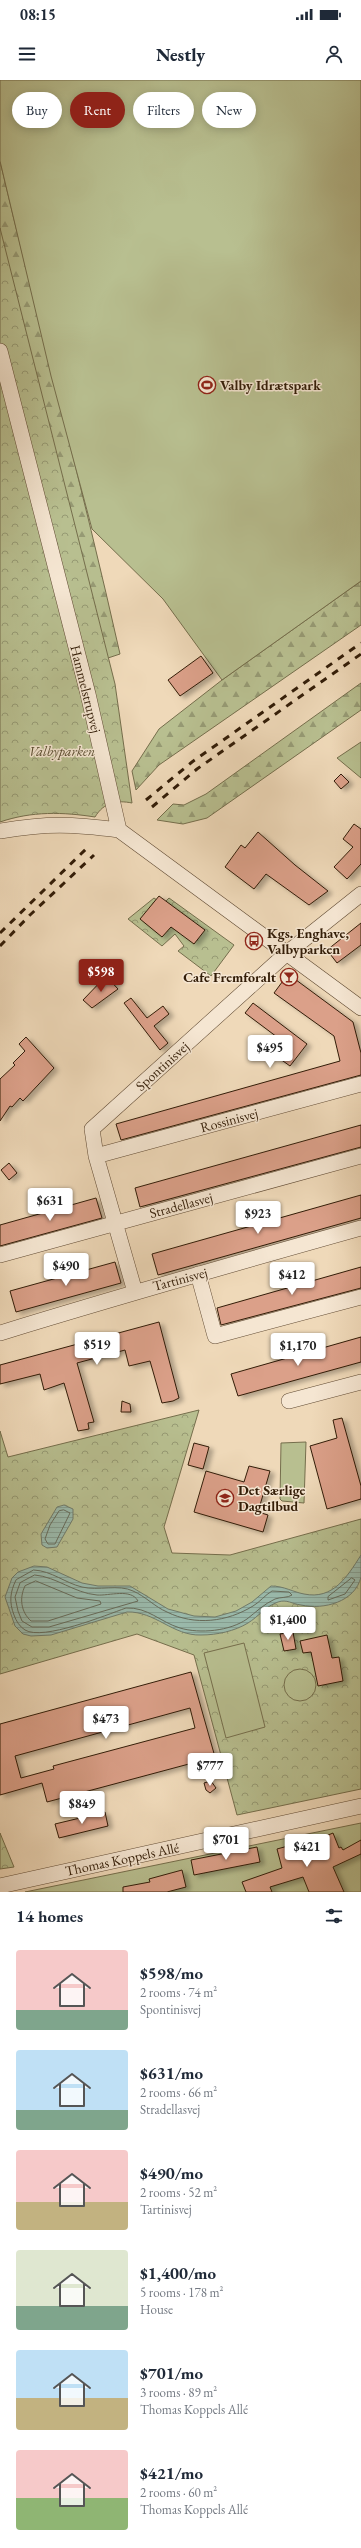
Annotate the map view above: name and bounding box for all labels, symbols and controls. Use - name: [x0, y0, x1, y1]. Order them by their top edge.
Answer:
- text: 08:15: [20, 5, 56, 24]
- icon: menu: [16, 43, 38, 65]
- text: Nestly: [156, 43, 205, 66]
- icon: person: [323, 43, 345, 65]
- chip: Buy: [12, 92, 62, 128]
- chip: Rent: [70, 92, 125, 128]
- chip: Filters: [133, 92, 194, 128]
- chip: New: [202, 92, 256, 128]
- sports icon: Valby Idrætspark: [197, 375, 217, 395]
- place label: Valby Idrætspark: [220, 376, 321, 394]
- street label: Hammelstrupvej: [66, 643, 106, 735]
- park label: Valbyparken: [29, 742, 95, 760]
- place label: Kgs. Enghave, Valbyparken: [267, 924, 349, 958]
- bus stop icon: Kgs. Enghave, Valbyparken: [244, 931, 264, 951]
- pin: $598: [77, 959, 125, 993]
- text: $598: [88, 963, 114, 980]
- bar icon: Cafe Fremforalt: [279, 967, 299, 987]
- place label: Cafe Fremforalt: [183, 968, 277, 986]
- pin: $495: [246, 1035, 294, 1069]
- street label: Spontinisvej: [132, 1037, 192, 1095]
- text: $495: [257, 1039, 283, 1056]
- street label: Rossinisvej: [198, 1104, 260, 1136]
- pin: $631: [26, 1188, 74, 1222]
- street label: Stradellasvej: [147, 1188, 215, 1222]
- text: $631: [37, 1192, 63, 1209]
- pin: $923: [234, 1201, 282, 1235]
- text: $923: [245, 1205, 271, 1222]
- pin: $490: [42, 1253, 90, 1287]
- text: $490: [53, 1257, 79, 1274]
- pin: $412: [268, 1262, 316, 1296]
- street label: Tartinisvej: [151, 1263, 209, 1295]
- text: $412: [279, 1266, 305, 1283]
- pin: $519: [73, 1332, 121, 1366]
- pin: $1,170: [265, 1333, 331, 1367]
- text: $519: [84, 1336, 110, 1353]
- text: $1,170: [280, 1337, 316, 1354]
- place label: Det Særlige Dagtilbud: [238, 1481, 306, 1515]
- school or university icon: Det Særlige Dagtilbud: [215, 1488, 235, 1508]
- pin: $1,400: [255, 1607, 321, 1641]
- text: $1,400: [270, 1611, 306, 1628]
- pin: $473: [82, 1706, 130, 1740]
- text: $473: [93, 1710, 119, 1727]
- pin: $777: [186, 1753, 234, 1787]
- text: $777: [197, 1757, 223, 1774]
- pin: $849: [58, 1791, 106, 1825]
- text: $849: [69, 1795, 95, 1812]
- pin: $701: [202, 1827, 250, 1861]
- text: $701: [213, 1831, 239, 1848]
- pin: $421: [283, 1834, 331, 1868]
- street label: Thomas Koppels Allé: [63, 1838, 181, 1880]
- text: $421: [294, 1838, 320, 1855]
- text: 14 homes: [16, 1905, 83, 1927]
- icon: filters: [323, 1905, 345, 1927]
- text: $598/mo: [140, 1962, 203, 1984]
- icon: home: [48, 1966, 96, 2014]
- text: 2 rooms · 74 m²: [140, 1984, 217, 2001]
- text: Spontinisvej: [140, 2001, 201, 2018]
- text: $631/mo: [140, 2062, 203, 2084]
- icon: home: [48, 2066, 96, 2114]
- text: 2 rooms · 66 m²: [140, 2084, 217, 2101]
- text: Stradellasvej: [140, 2101, 200, 2118]
- text: $490/mo: [140, 2162, 203, 2184]
- icon: home: [48, 2166, 96, 2214]
- text: 2 rooms · 52 m²: [140, 2184, 217, 2201]
- text: Tartinisvej: [140, 2201, 192, 2218]
- text: $1,400/mo: [140, 2262, 216, 2284]
- icon: home: [48, 2266, 96, 2314]
- text: 5 rooms · 178 m²: [140, 2284, 224, 2301]
- text: House: [140, 2301, 173, 2318]
- text: $701/mo: [140, 2362, 203, 2384]
- icon: home: [48, 2366, 96, 2414]
- text: 3 rooms · 89 m²: [140, 2384, 217, 2401]
- text: Thomas Koppels Allé: [140, 2401, 248, 2418]
- text: $421/mo: [140, 2462, 203, 2484]
- icon: home: [48, 2466, 96, 2514]
- text: 2 rooms · 60 m²: [140, 2484, 217, 2501]
- text: Thomas Koppels Allé: [140, 2501, 248, 2518]

